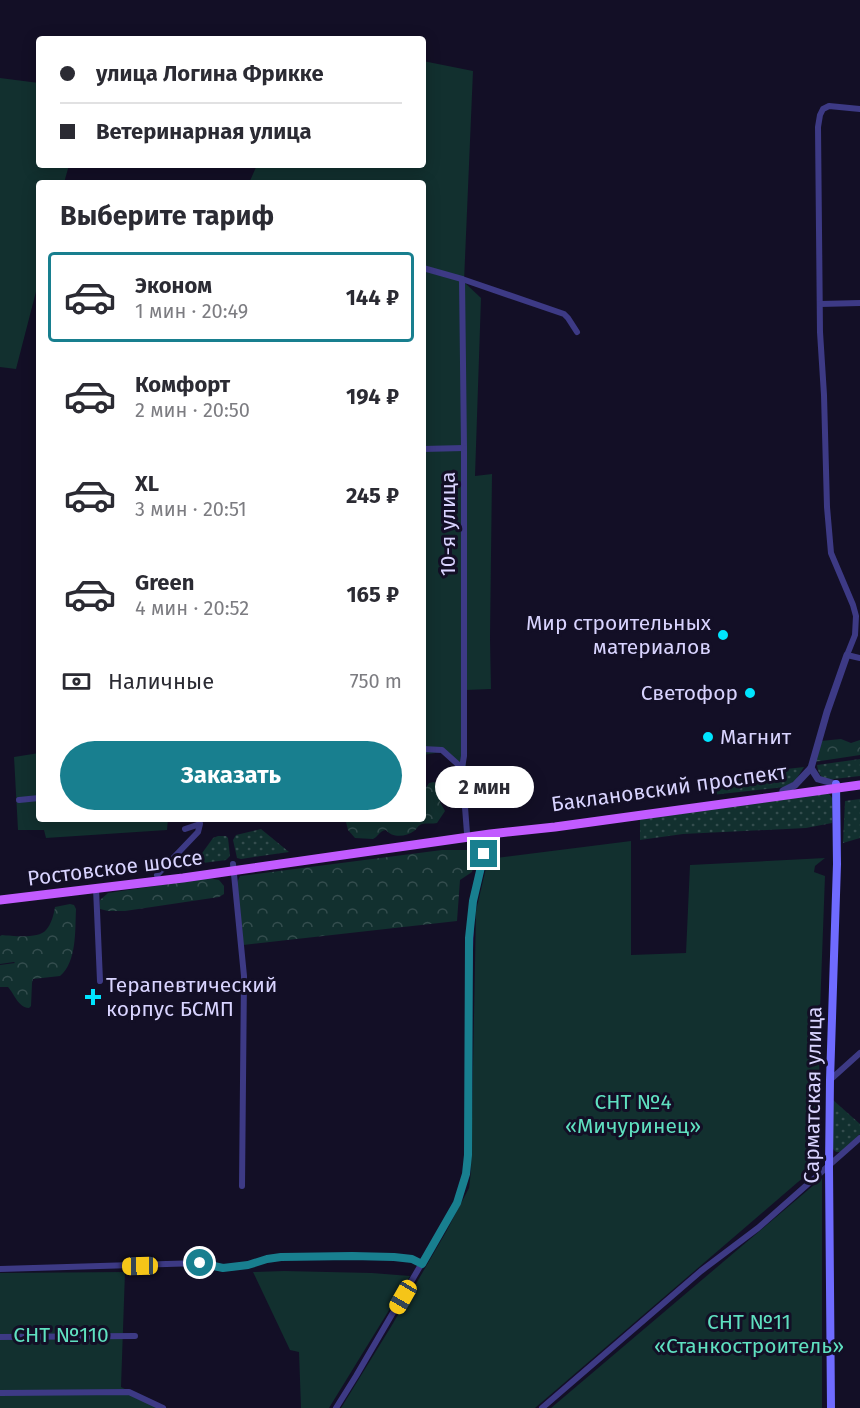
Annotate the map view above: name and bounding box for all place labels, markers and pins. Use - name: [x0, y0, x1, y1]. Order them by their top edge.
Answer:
- place label: Мир строительных материалов: [526, 610, 712, 660]
- marker: Мир строительных материалов: [716, 628, 730, 642]
- place label: Светофор: [641, 680, 738, 706]
- marker: Светофор: [743, 686, 757, 700]
- place label: Магнит: [720, 724, 792, 750]
- marker: Магнит: [701, 730, 715, 744]
- place label: Терапевтический корпус БСМП: [106, 972, 277, 1022]
- marker: Терапевтический корпус БСМП: [84, 988, 102, 1006]

